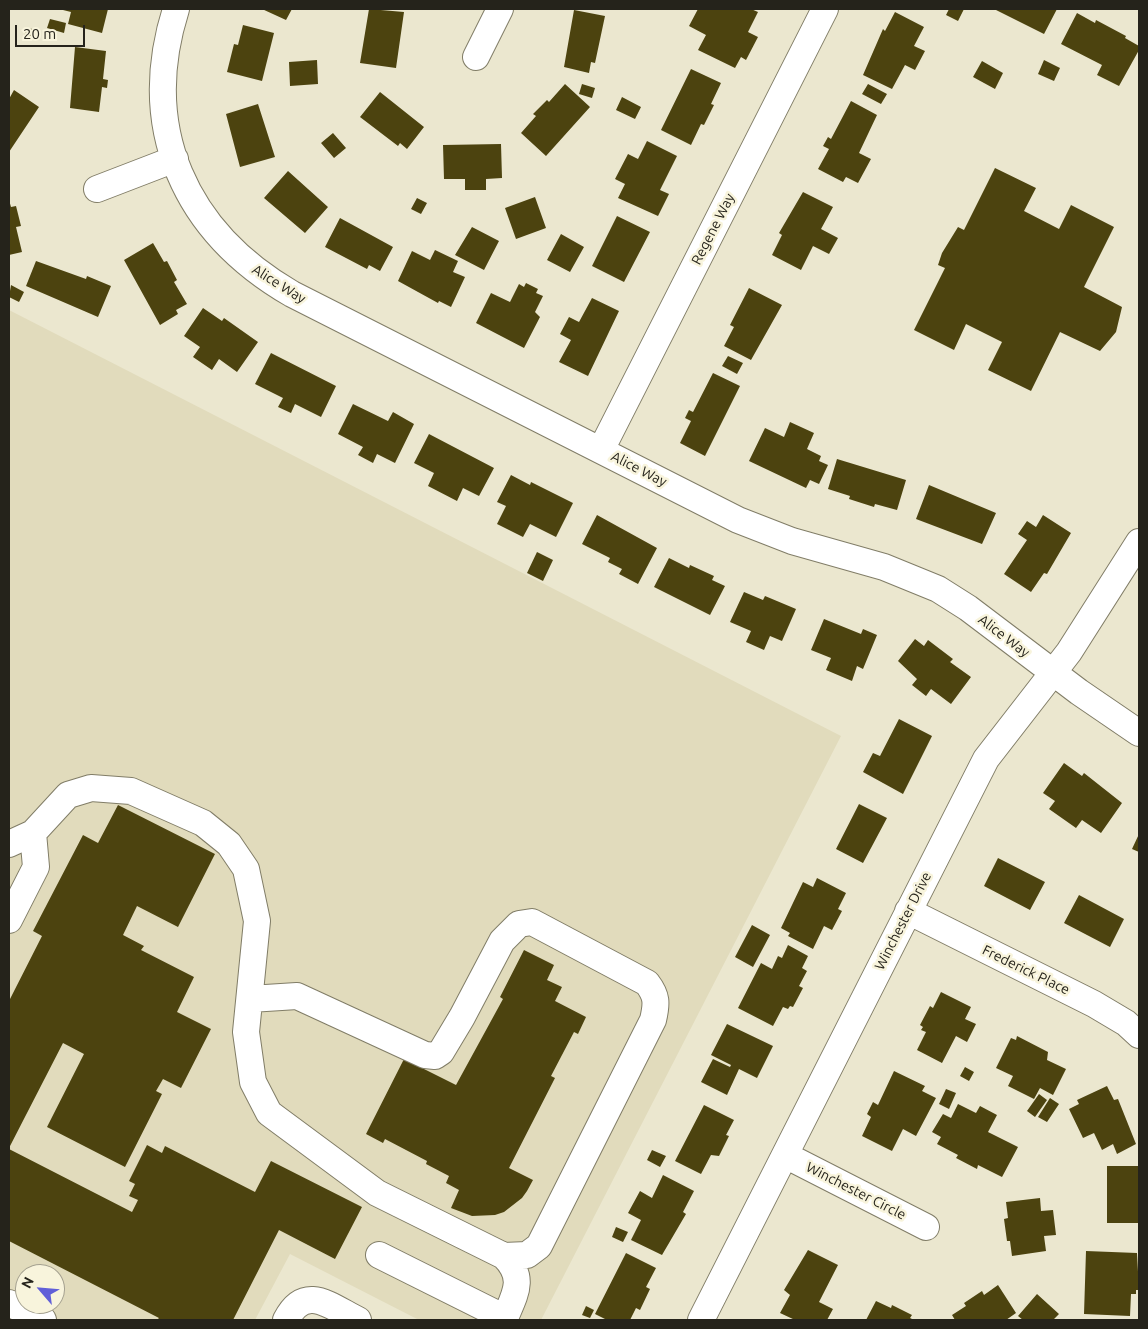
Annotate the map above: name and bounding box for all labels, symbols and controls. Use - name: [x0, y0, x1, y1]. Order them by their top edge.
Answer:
- scale bar: [18, 15, 88, 47]
- text: 20 m: [23, 25, 56, 42]
- street label: Regene Way: [688, 191, 738, 267]
- street label: Alice Way: [249, 261, 309, 307]
- street label: Alice Way: [608, 448, 670, 490]
- street label: Alice Way: [975, 611, 1033, 661]
- street label: Winchester Drive: [871, 869, 935, 973]
- street label: Frederick Place: [980, 942, 1072, 998]
- street label: Winchester Circle: [803, 1159, 909, 1223]
- north arrow: [15, 1264, 65, 1314]
- text: N: [18, 1274, 37, 1291]

